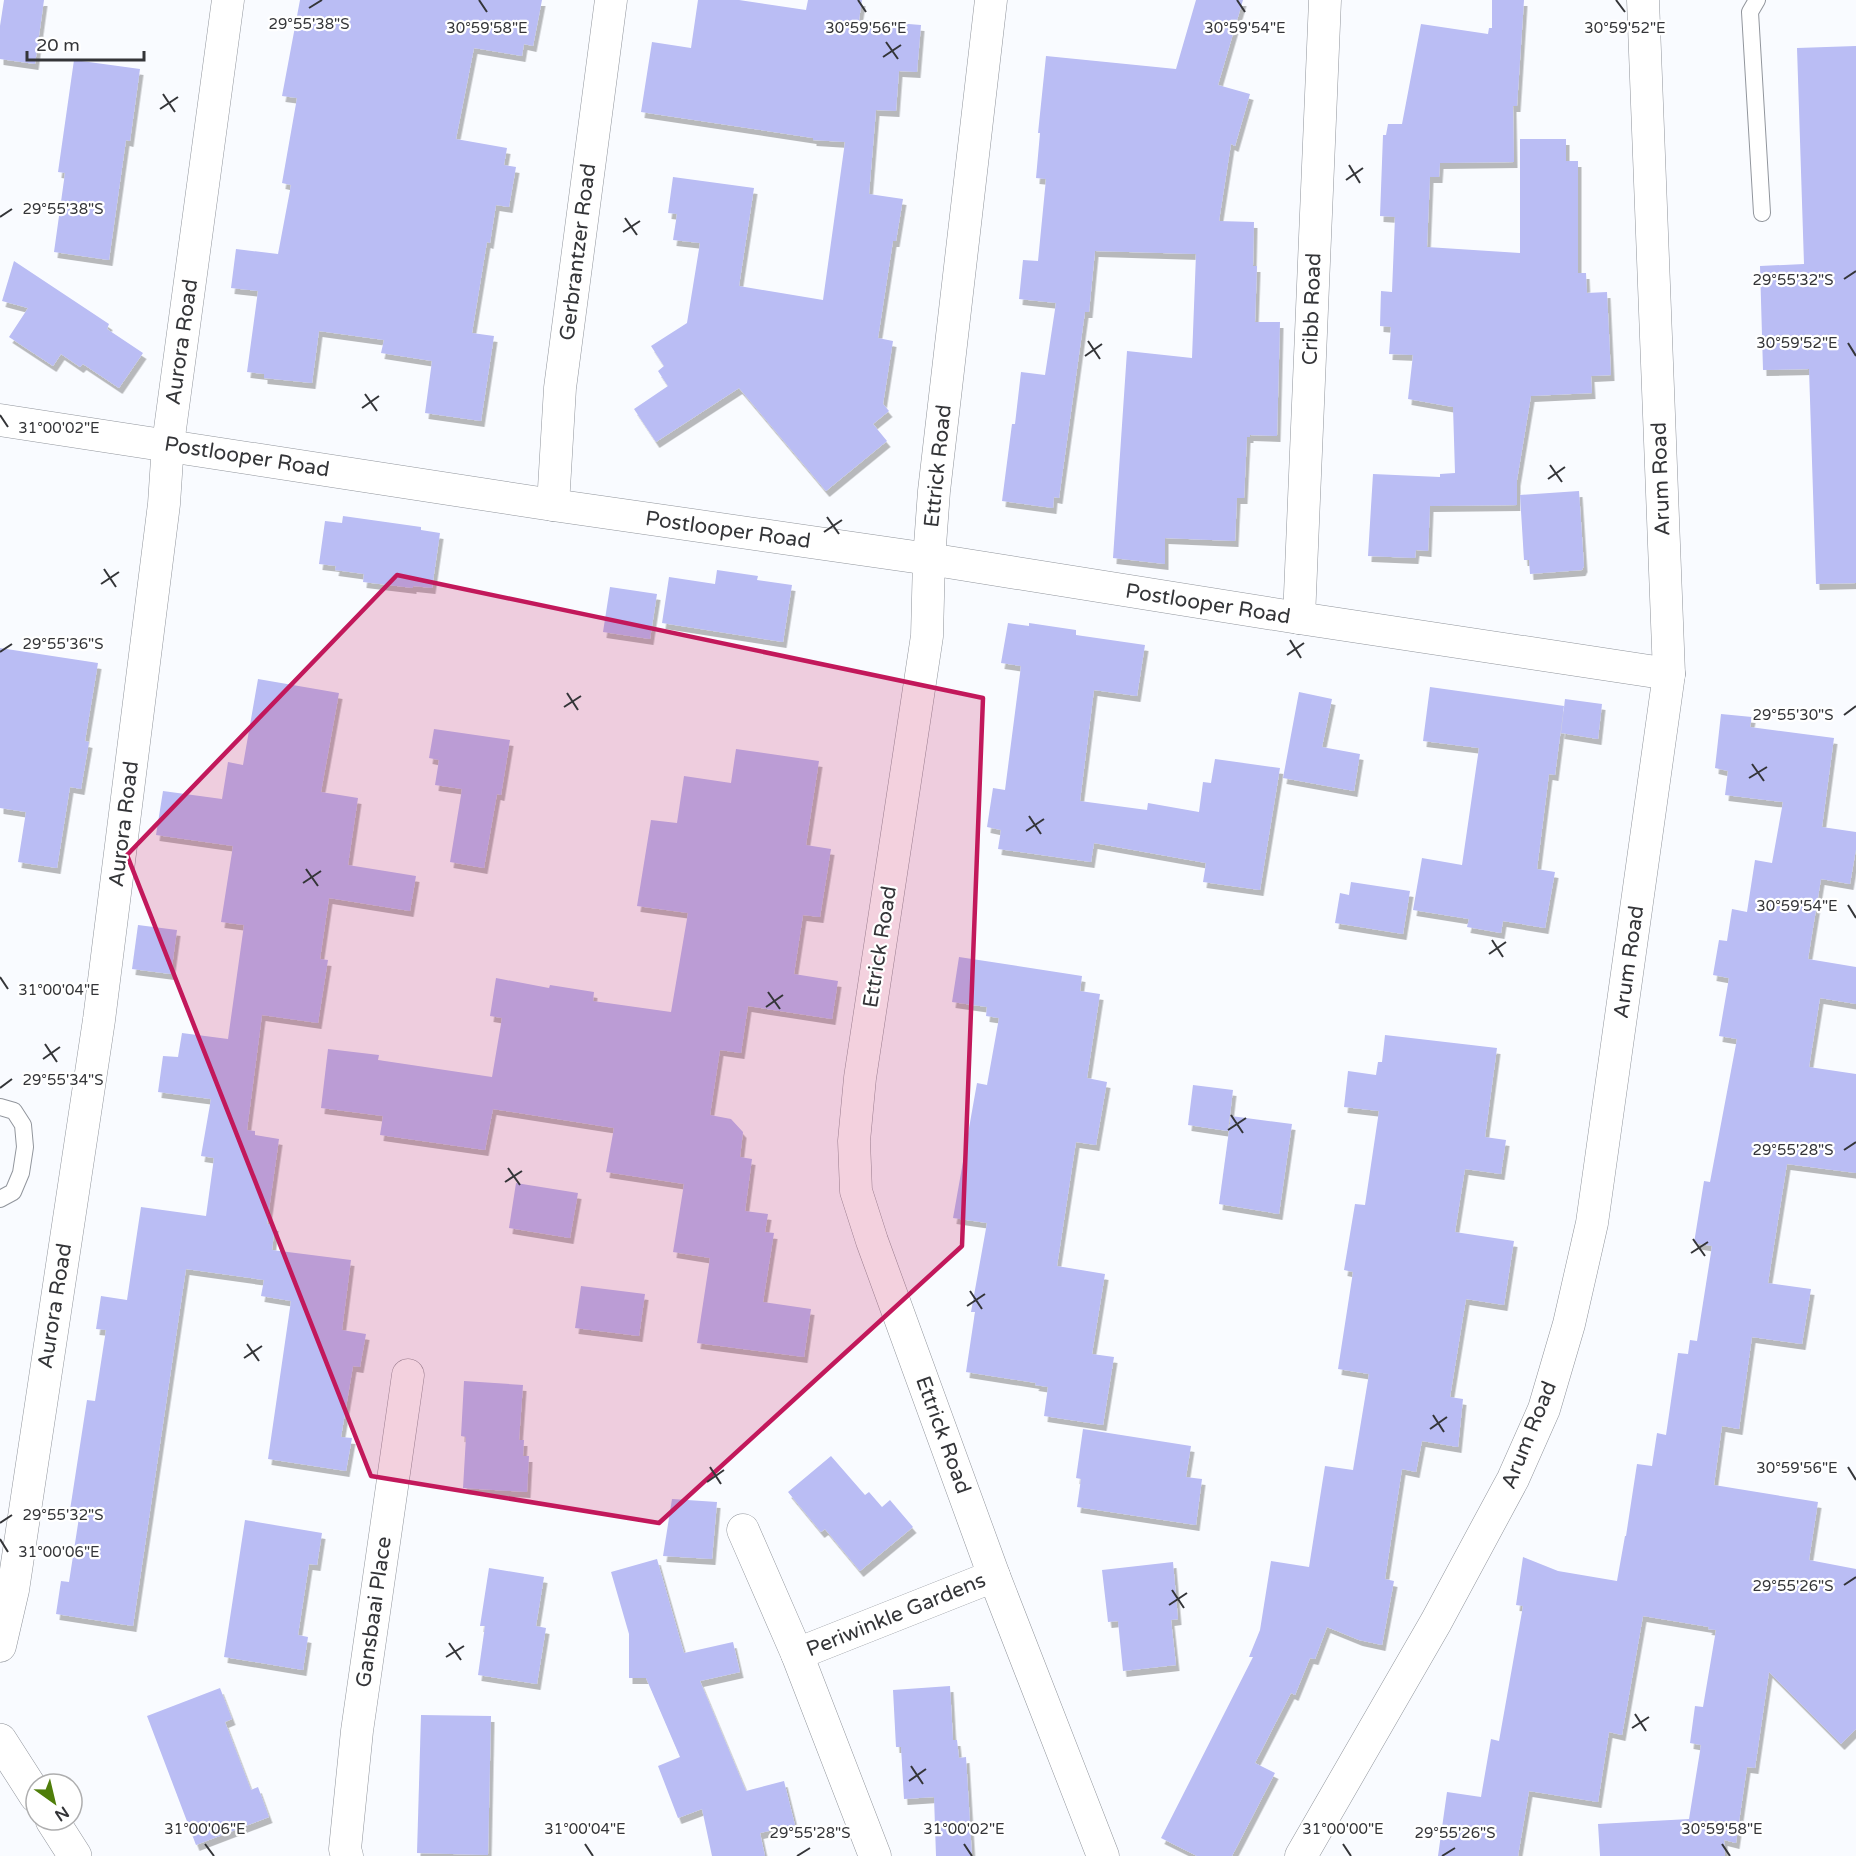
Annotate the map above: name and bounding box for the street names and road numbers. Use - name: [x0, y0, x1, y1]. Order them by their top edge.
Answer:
- street label: Gerbrantzer Road: [555, 162, 601, 342]
- street label: Cribb Road: [1298, 252, 1326, 366]
- street label: Aurora Road: [161, 278, 203, 406]
- street label: Ettrick Road: [919, 403, 957, 529]
- street label: Arum Road: [1647, 422, 1675, 536]
- street label: Postlooper Road: [163, 432, 331, 482]
- street label: Postlooper Road: [644, 506, 812, 554]
- street label: Postlooper Road: [1124, 579, 1292, 629]
- street label: Aurora Road: [104, 760, 144, 888]
- street label: Ettrick Road: [858, 884, 902, 1010]
- street label: Arum Road: [1609, 904, 1649, 1020]
- street label: Aurora Road: [33, 1241, 77, 1371]
- street label: Ettrick Road: [910, 1373, 976, 1497]
- street label: Arum Road: [1496, 1378, 1562, 1492]
- street label: Gansbaai Place: [351, 1535, 397, 1689]
- street label: Periwinkle Gardens: [803, 1568, 989, 1662]

